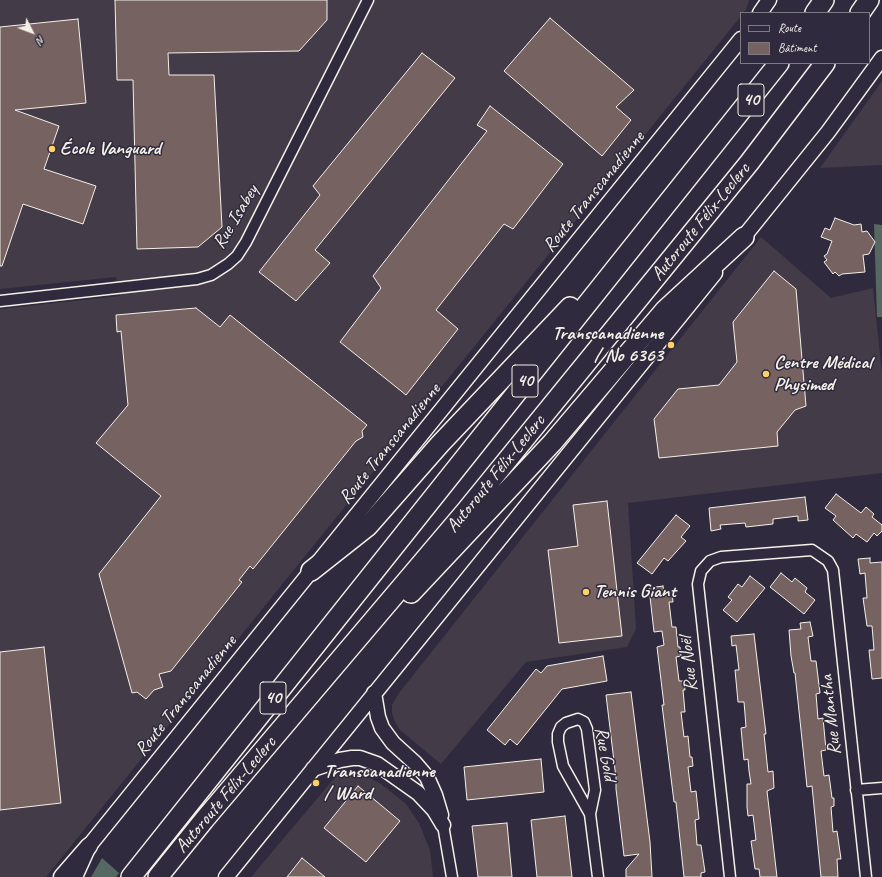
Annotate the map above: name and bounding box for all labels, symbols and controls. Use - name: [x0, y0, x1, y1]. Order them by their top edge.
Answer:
- north arrow: [12, 12, 52, 52]
- legend: [740, 12, 870, 64]
- text: Route: [778, 20, 801, 36]
- text: N: [33, 33, 48, 47]
- text: Bâtiment: [778, 40, 816, 56]
- road number: 40: [738, 84, 764, 116]
- street label: Route Transcanadienne: [538, 127, 650, 257]
- place label: École Vanguard: [60, 138, 160, 160]
- marker: École Vanguard: [47, 144, 57, 154]
- street label: Autoroute Félix-Leclerc: [646, 158, 756, 286]
- street label: Rue Isabey: [208, 181, 264, 253]
- place label: Transcanadienne / No 6363: [552, 323, 663, 367]
- marker: Transcanadienne / No 6363: [666, 340, 676, 350]
- place label: Centre Médical Physimed: [774, 352, 872, 396]
- road number: 40: [512, 365, 538, 397]
- marker: Centre Médical Physimed: [761, 369, 771, 379]
- street label: Route Transcanadienne: [334, 379, 446, 509]
- street label: Autoroute Félix-Leclerc: [441, 410, 551, 538]
- place label: Tennis Giant: [594, 581, 676, 603]
- marker: Tennis Giant: [581, 587, 591, 597]
- street label: Route Transcanadienne: [130, 631, 242, 761]
- street label: Rue Noël: [675, 636, 703, 692]
- street label: Rue Mantha: [815, 674, 847, 756]
- road number: 40: [260, 682, 286, 714]
- street label: Rue Gold: [589, 725, 621, 783]
- street label: Autoroute Félix-Leclerc: [171, 732, 281, 858]
- place label: Transcanadienne / Ward: [324, 761, 435, 805]
- marker: Transcanadienne / Ward: [311, 778, 321, 788]

